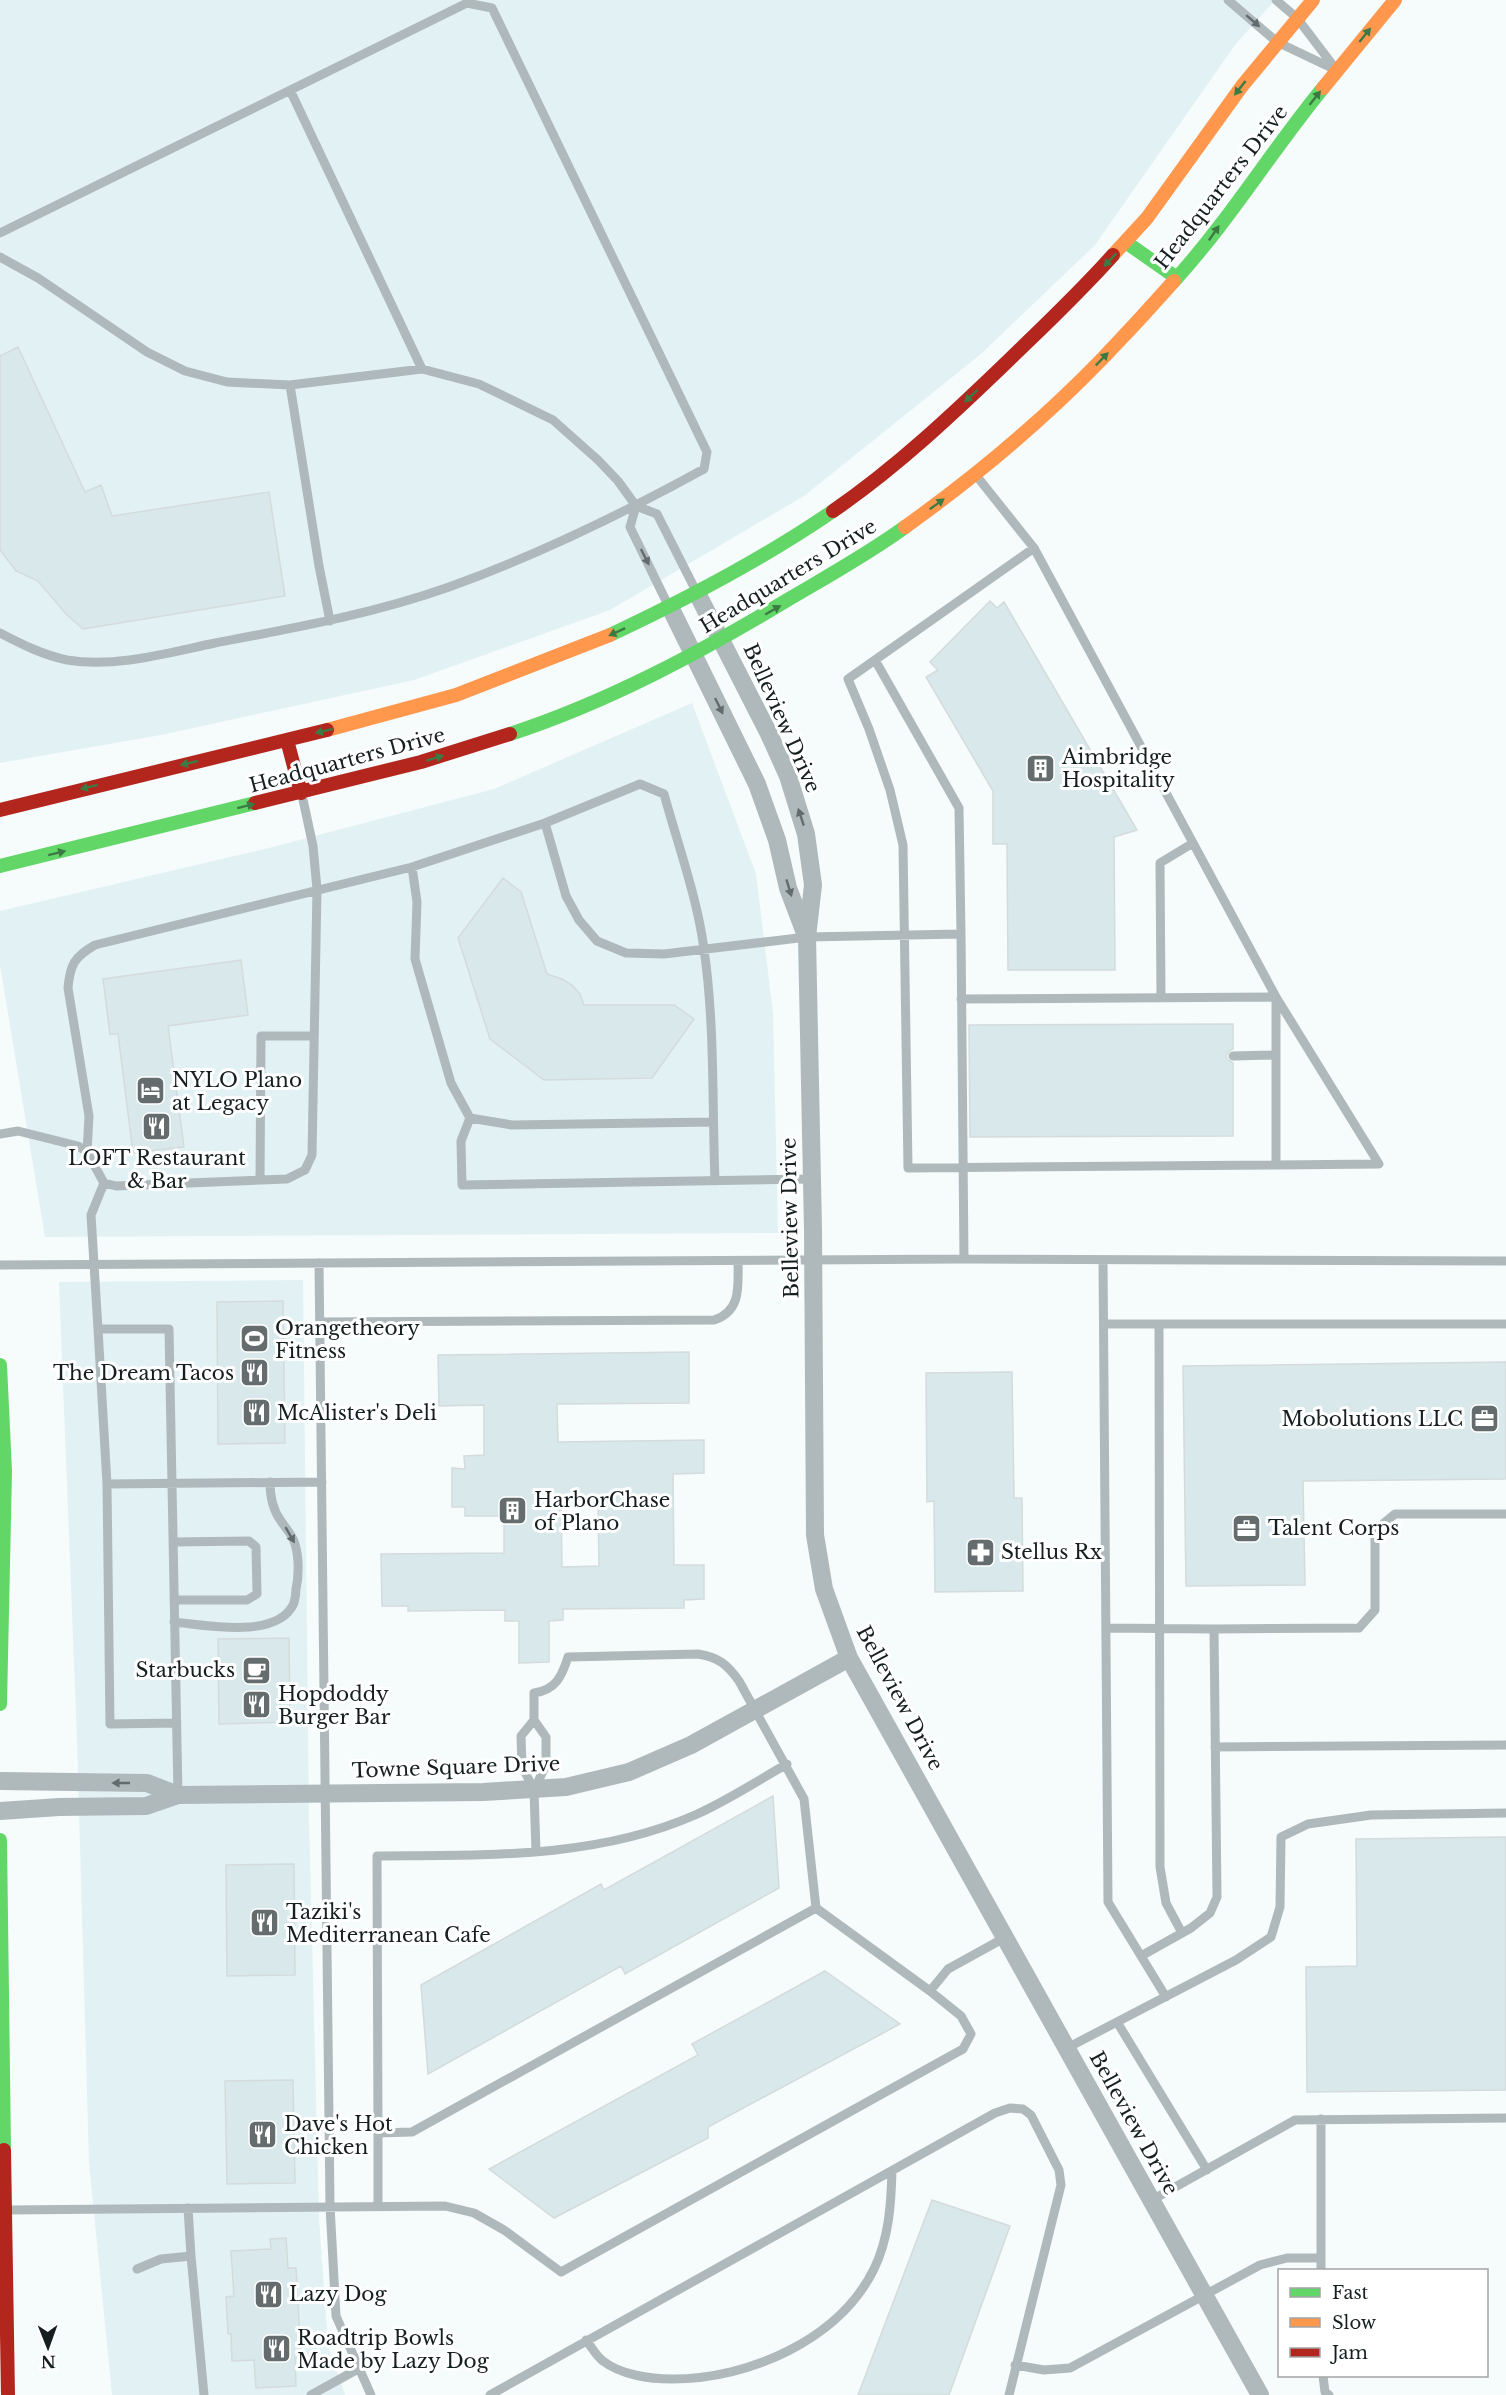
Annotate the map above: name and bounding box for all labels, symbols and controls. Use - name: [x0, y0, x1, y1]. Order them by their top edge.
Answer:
- one-way arrow: [1245, 14, 1260, 28]
- one-way arrow: [1359, 27, 1372, 43]
- one-way arrow: [1234, 80, 1247, 96]
- one-way arrow: [1308, 90, 1321, 106]
- street label: Headquarters Drive: [1149, 100, 1293, 274]
- one-way arrow: [1208, 225, 1219, 241]
- one-way arrow: [1104, 252, 1117, 267]
- one-way arrow: [1094, 352, 1108, 366]
- one-way arrow: [964, 389, 978, 403]
- one-way arrow: [929, 498, 945, 511]
- street label: Headquarters Drive: [695, 514, 881, 638]
- one-way arrow: [640, 549, 649, 566]
- one-way arrow: [765, 604, 781, 615]
- one-way arrow: [608, 627, 625, 636]
- street label: Belleview Drive: [738, 640, 826, 796]
- one-way arrow: [715, 698, 724, 715]
- street label: Headquarters Drive: [246, 722, 448, 798]
- one-way arrow: [315, 727, 333, 737]
- place label: Aimbridge Hospitality: [1061, 745, 1175, 792]
- one-way arrow: [426, 753, 444, 762]
- building icon: Aimbridge Hospitality: [1025, 753, 1057, 785]
- one-way arrow: [180, 758, 199, 768]
- one-way arrow: [80, 783, 98, 792]
- one-way arrow: [237, 801, 255, 811]
- one-way arrow: [796, 808, 805, 826]
- one-way arrow: [48, 847, 66, 857]
- one-way arrow: [785, 879, 794, 897]
- place label: NYLO Plano at Legacy: [172, 1068, 302, 1115]
- hotel icon: NYLO Plano at Legacy: [135, 1075, 167, 1107]
- restaurant icon: LOFT Restaurant & Bar: [141, 1111, 173, 1143]
- street label: Belleview Drive: [777, 1137, 803, 1299]
- place label: LOFT Restaurant & Bar: [68, 1146, 246, 1193]
- place label: Orangetheory Fitness: [275, 1316, 420, 1363]
- sports icon: Orangetheory Fitness: [238, 1323, 270, 1355]
- restaurant icon: The Dream Tacos: [239, 1357, 271, 1389]
- place label: The Dream Tacos: [53, 1361, 234, 1385]
- restaurant icon: McAlister's Deli: [240, 1397, 272, 1429]
- place label: McAlister's Deli: [277, 1401, 437, 1425]
- office icon: Mobolutions LLC: [1468, 1403, 1500, 1435]
- place label: Mobolutions LLC: [1281, 1407, 1463, 1431]
- place label: HarborChase of Plano: [534, 1488, 670, 1535]
- building icon: HarborChase of Plano: [497, 1495, 529, 1527]
- office icon: Talent Corps: [1231, 1512, 1263, 1544]
- place label: Talent Corps: [1268, 1516, 1399, 1540]
- one-way arrow: [285, 1527, 295, 1544]
- pharmacy icon: Stellus Rx: [964, 1536, 996, 1568]
- place label: Stellus Rx: [1001, 1540, 1102, 1564]
- street label: Belleview Drive: [852, 1621, 948, 1775]
- cafe icon: Starbucks: [240, 1654, 272, 1686]
- place label: Starbucks: [135, 1658, 235, 1682]
- place label: Hopdoddy Burger Bar: [278, 1682, 391, 1729]
- restaurant icon: Hopdoddy Burger Bar: [241, 1689, 273, 1721]
- street label: Towne Square Drive: [351, 1751, 561, 1783]
- one-way arrow: [112, 1778, 131, 1788]
- place label: Taziki's Mediterranean Cafe: [286, 1900, 491, 1947]
- restaurant icon: Taziki's Mediterranean Cafe: [249, 1907, 281, 1939]
- street label: Belleview Drive: [1085, 2047, 1183, 2199]
- place label: Dave's Hot Chicken: [284, 2112, 393, 2159]
- restaurant icon: Dave's Hot Chicken: [247, 2119, 279, 2151]
- legend: [1278, 2269, 1488, 2377]
- restaurant icon: Lazy Dog: [252, 2278, 284, 2310]
- place label: Lazy Dog: [289, 2282, 387, 2306]
- text: Fast: [1332, 2282, 1369, 2304]
- text: Slow: [1332, 2312, 1377, 2334]
- north arrow: [18, 2317, 78, 2377]
- place label: Roadtrip Bowls Made by Lazy Dog: [297, 2326, 490, 2373]
- restaurant icon: Roadtrip Bowls Made by Lazy Dog: [260, 2333, 292, 2365]
- text: Jam: [1330, 2342, 1368, 2364]
- text: N: [41, 2352, 56, 2372]

